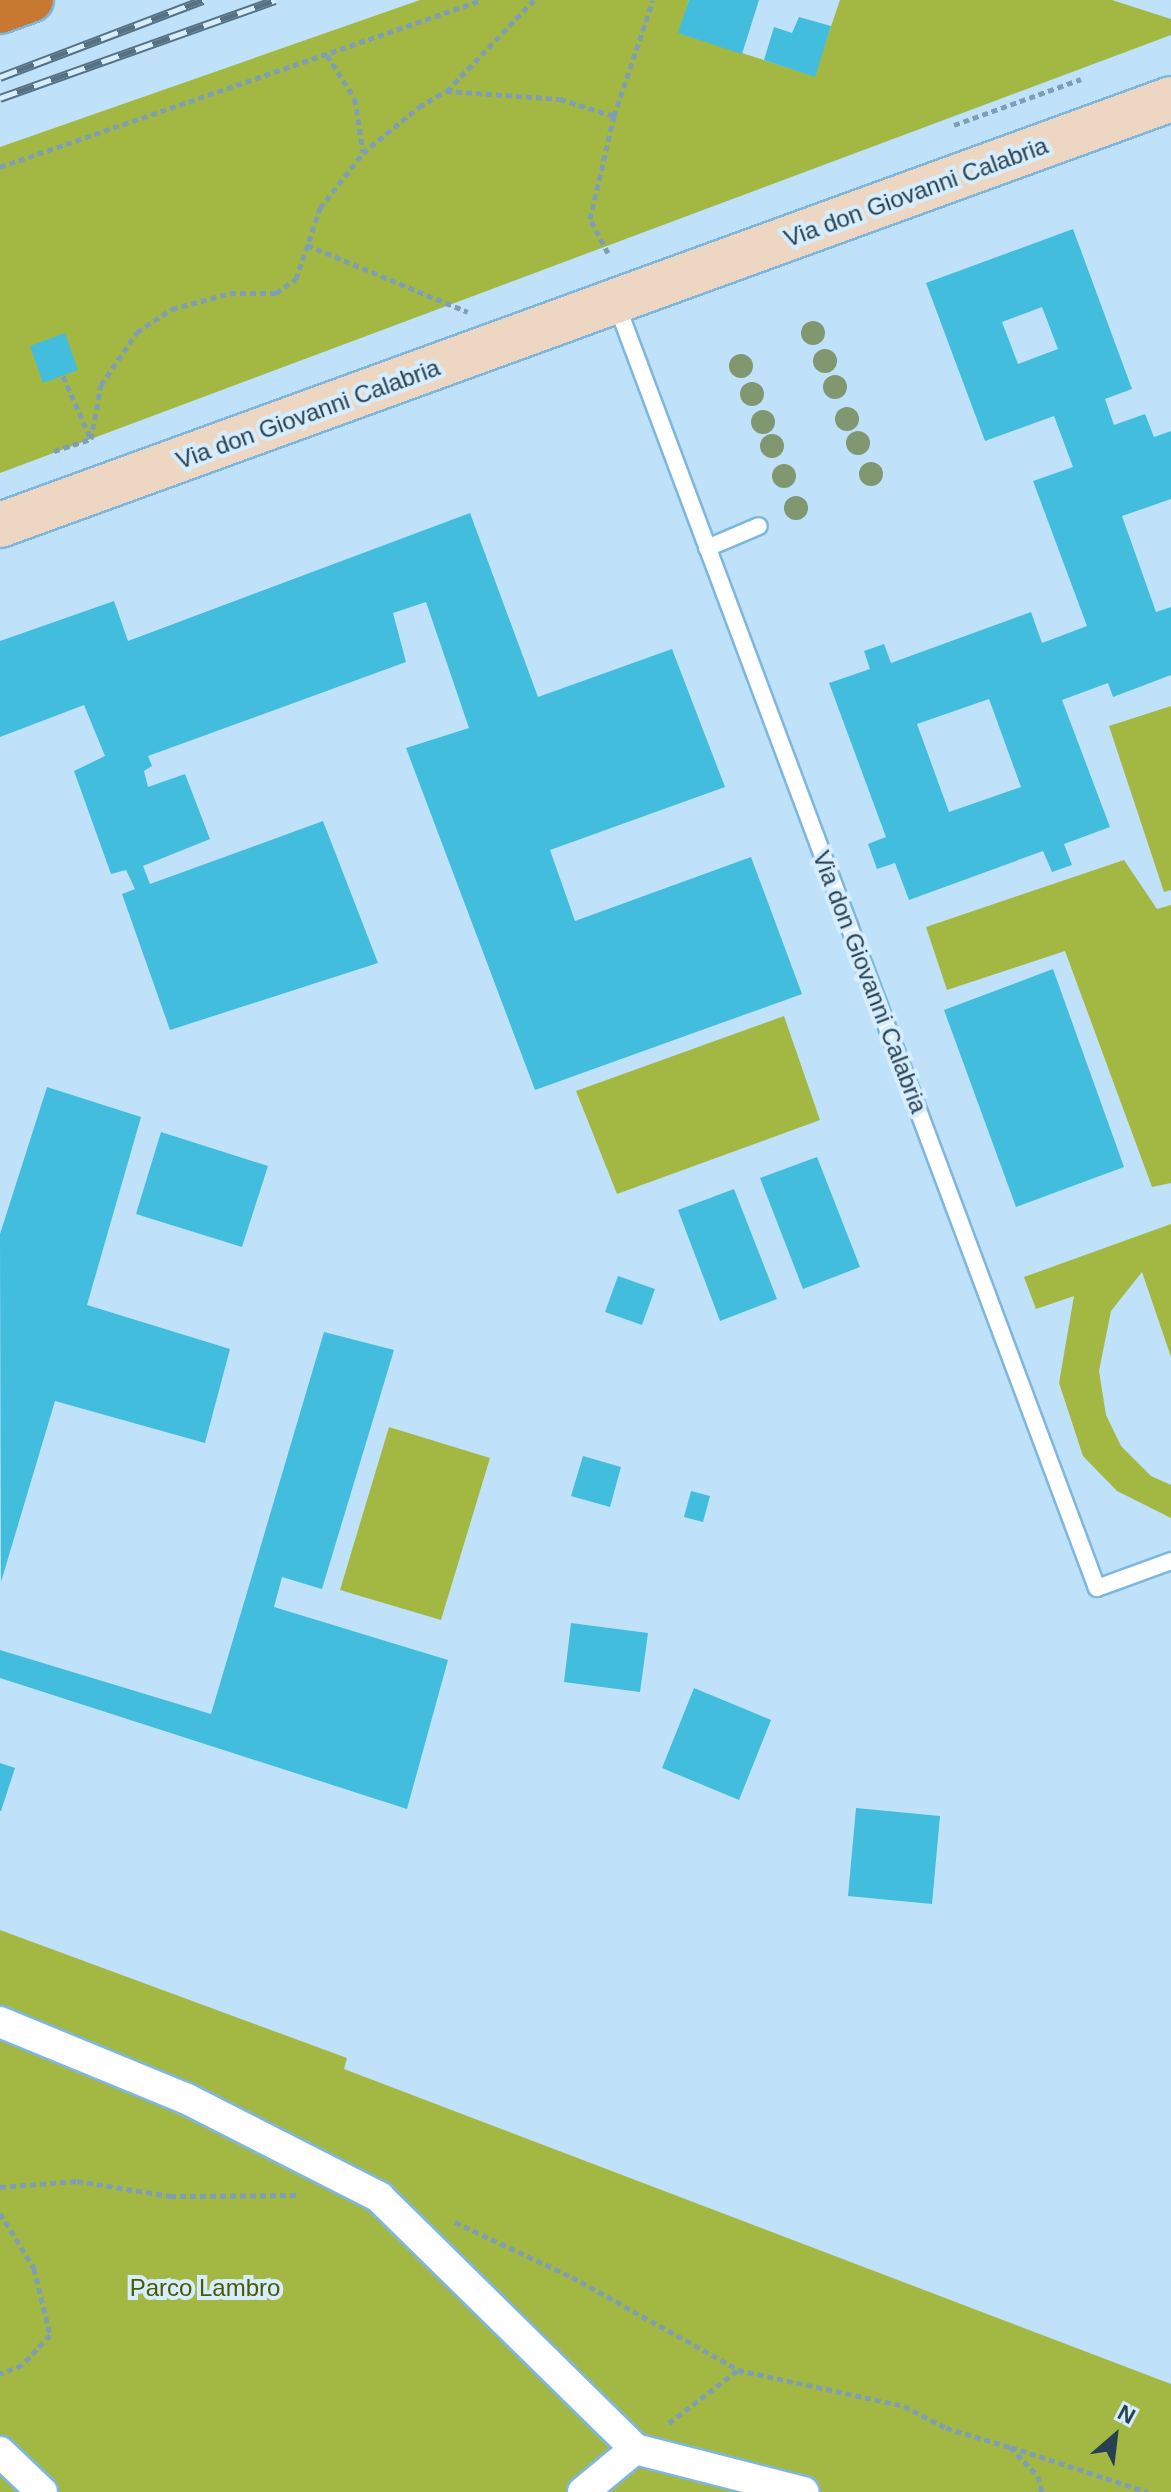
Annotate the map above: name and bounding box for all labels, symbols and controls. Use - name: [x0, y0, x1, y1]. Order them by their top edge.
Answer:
- street label: Via don Giovanni Calabria: [780, 131, 1052, 253]
- street label: Via don Giovanni Calabria: [172, 353, 444, 475]
- street label: Via don Giovanni Calabria: [807, 847, 933, 1117]
- park label: Parco Lambro: [130, 2274, 280, 2302]
- north arrow: [1075, 2396, 1155, 2476]
- text: N: [1114, 2400, 1139, 2429]

